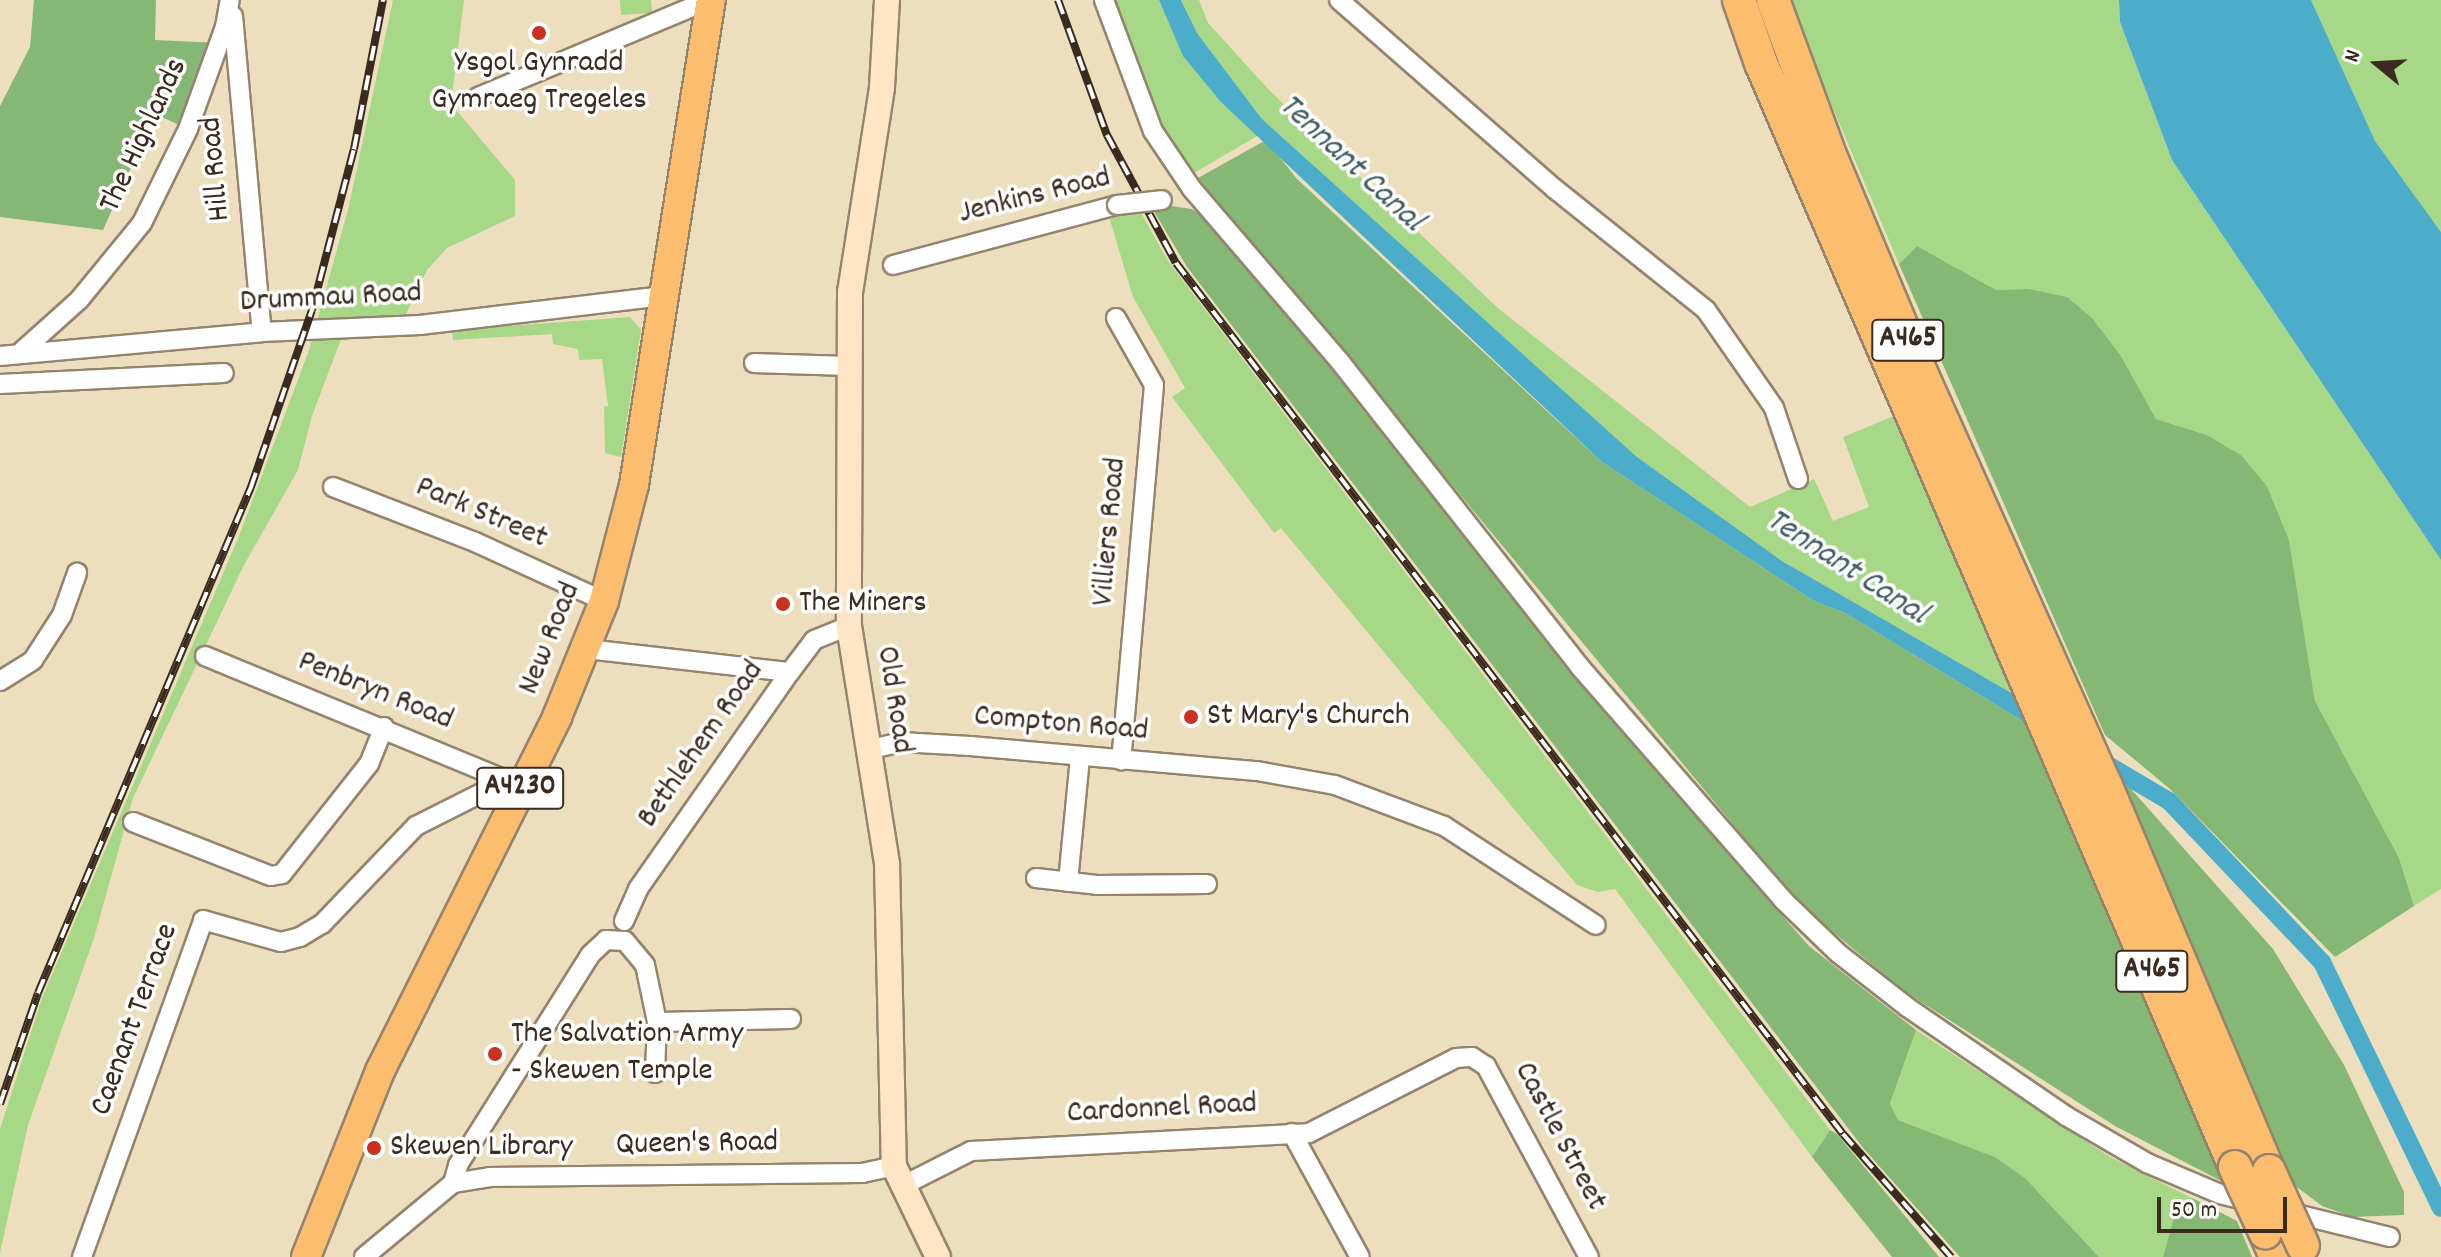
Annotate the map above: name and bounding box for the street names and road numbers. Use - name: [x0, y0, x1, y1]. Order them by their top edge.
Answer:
- street label: The Highlands: [93, 53, 197, 219]
- street label: Hill Road: [193, 115, 241, 223]
- street label: Jenkins Road: [955, 160, 1115, 234]
- street label: Drummau Road: [239, 275, 423, 323]
- road number: A465: [1870, 314, 1946, 366]
- street label: Villiers Road: [1085, 456, 1137, 608]
- street label: Park Street: [409, 469, 553, 559]
- street label: New Road: [511, 577, 591, 701]
- street label: Penbryn Road: [292, 643, 458, 741]
- street label: Old Road: [866, 644, 920, 756]
- street label: Bethlehem Road: [630, 654, 774, 836]
- street label: Compton Road: [972, 698, 1150, 752]
- road number: A4230: [476, 762, 564, 814]
- street label: Caenant Terrace: [84, 919, 188, 1121]
- road number: A465: [2114, 945, 2190, 997]
- street label: Castle Street: [1504, 1056, 1614, 1218]
- street label: Cardonnel Road: [1066, 1086, 1258, 1134]
- street label: Queen's Road: [616, 1124, 778, 1166]

